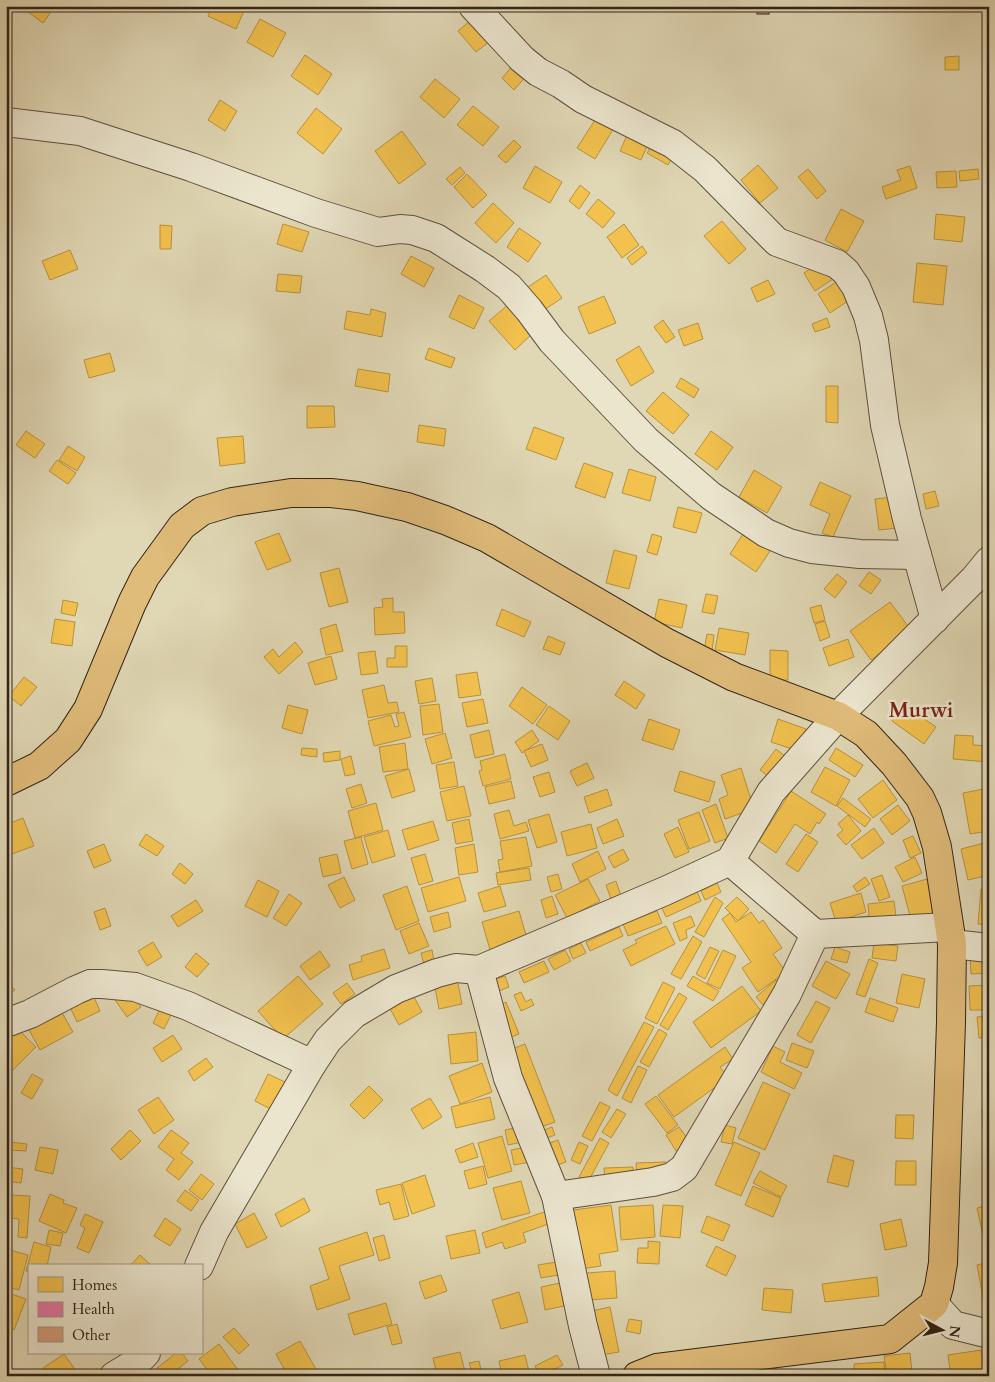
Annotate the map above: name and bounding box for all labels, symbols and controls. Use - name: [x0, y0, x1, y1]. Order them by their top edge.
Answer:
- district label: Murwi: [889, 696, 954, 725]
- legend: [28, 1264, 202, 1354]
- text: Homes: [72, 1275, 117, 1295]
- text: Health: [72, 1299, 115, 1319]
- north arrow: [918, 1304, 968, 1354]
- text: N: [944, 1324, 965, 1339]
- text: Other: [72, 1325, 111, 1345]

